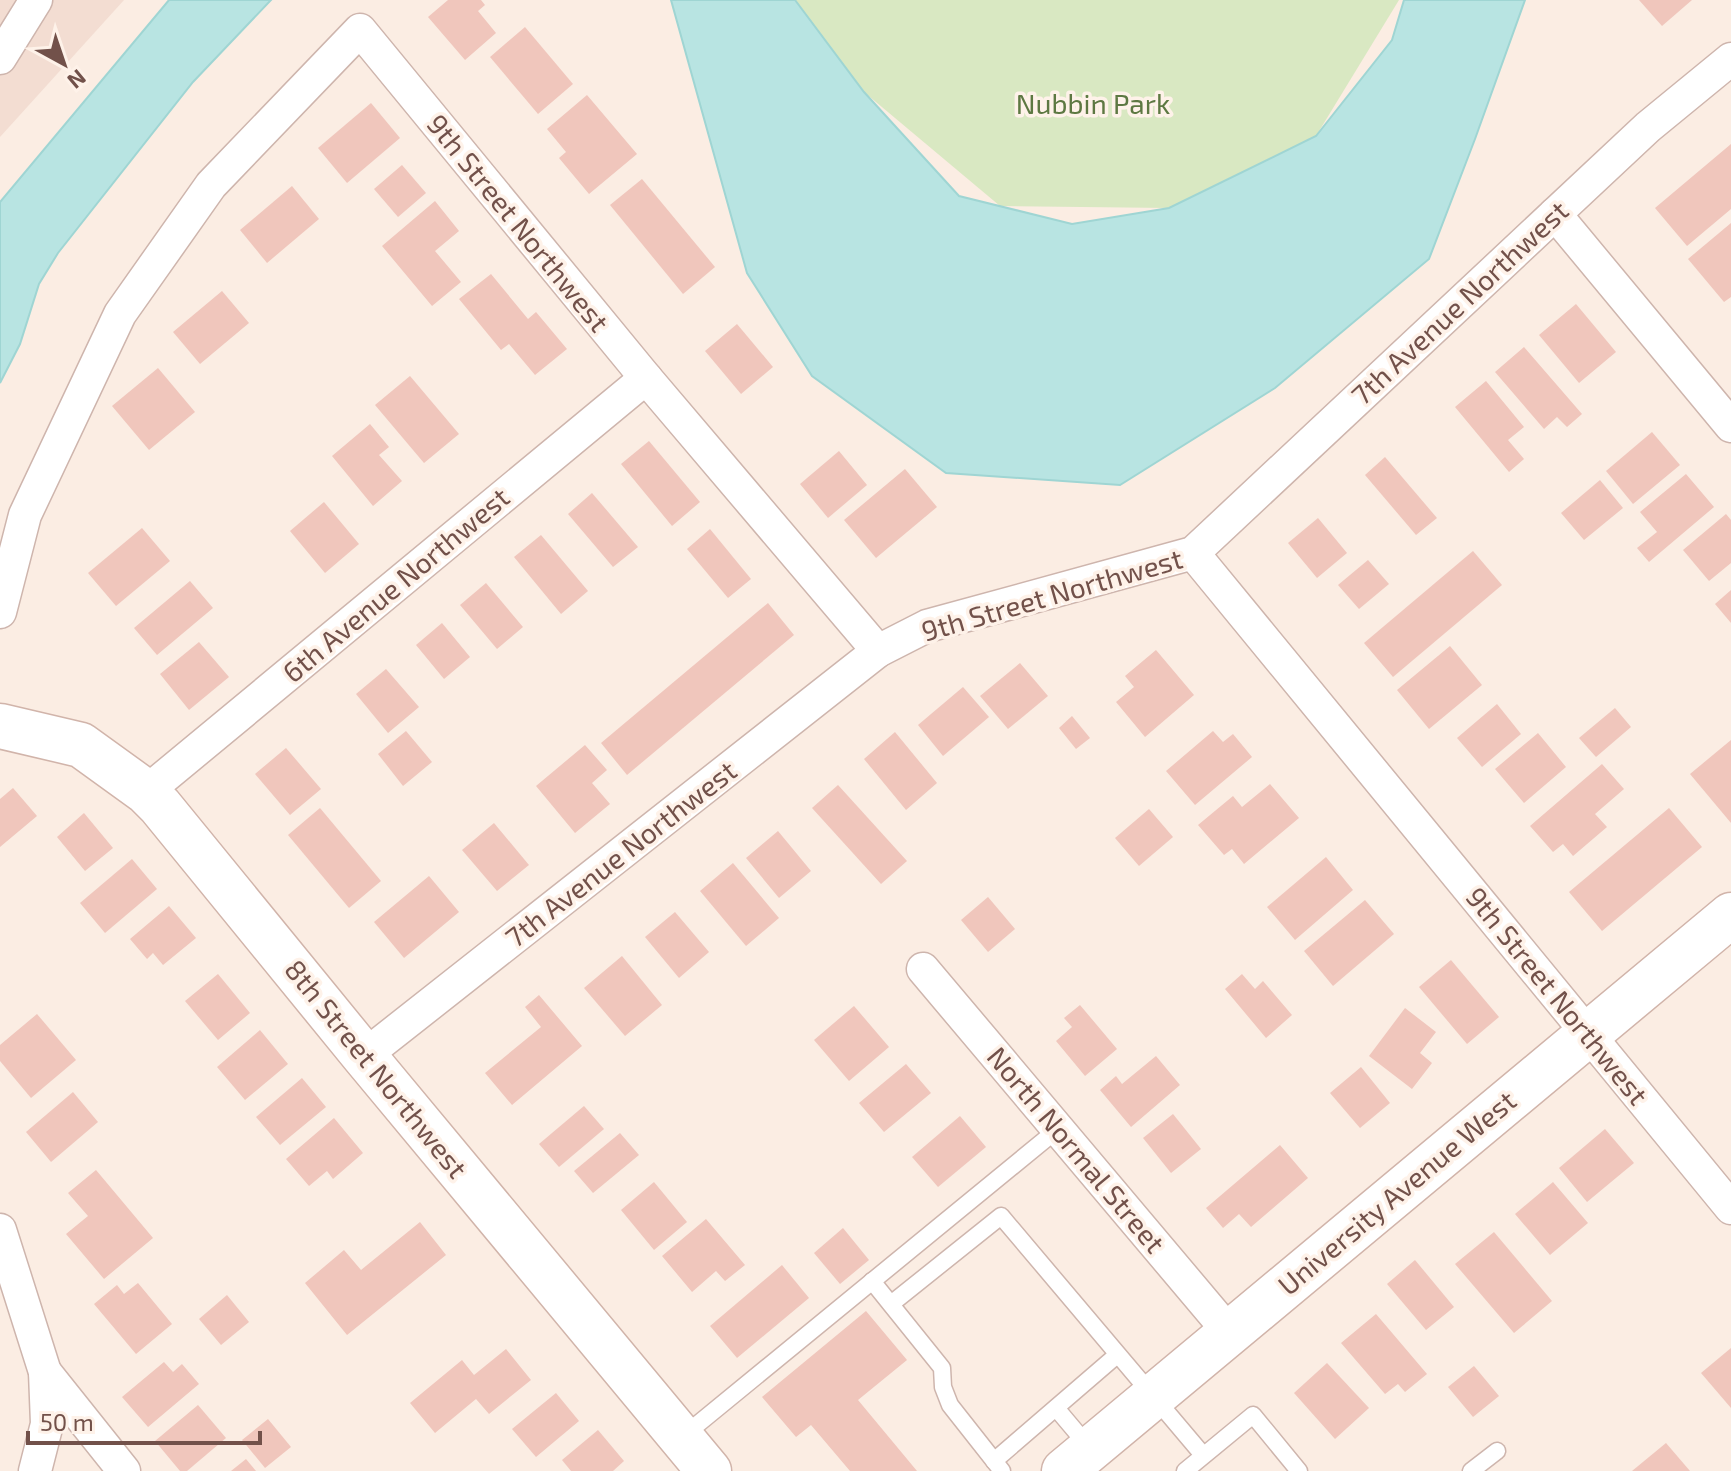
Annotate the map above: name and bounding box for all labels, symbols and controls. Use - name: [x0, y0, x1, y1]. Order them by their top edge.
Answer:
- north arrow: [24, 24, 104, 104]
- text: N: [63, 65, 92, 95]
- park label: Nubbin Park: [1016, 86, 1170, 120]
- street label: 9th Street Northwest: [421, 107, 617, 338]
- street label: 7th Avenue Northwest: [1344, 193, 1575, 411]
- street label: 6th Avenue Northwest: [275, 480, 516, 689]
- street label: 9th Street Northwest: [917, 540, 1186, 648]
- street label: 7th Avenue Northwest: [498, 752, 743, 954]
- street label: 9th Street Northwest: [1460, 880, 1656, 1111]
- street label: 8th Street Northwest: [278, 952, 475, 1184]
- street label: North Normal Street: [981, 1039, 1173, 1259]
- street label: University Avenue West: [1270, 1083, 1522, 1302]
- scale bar: [28, 1395, 260, 1445]
- text: 50 m: [40, 1407, 94, 1436]

